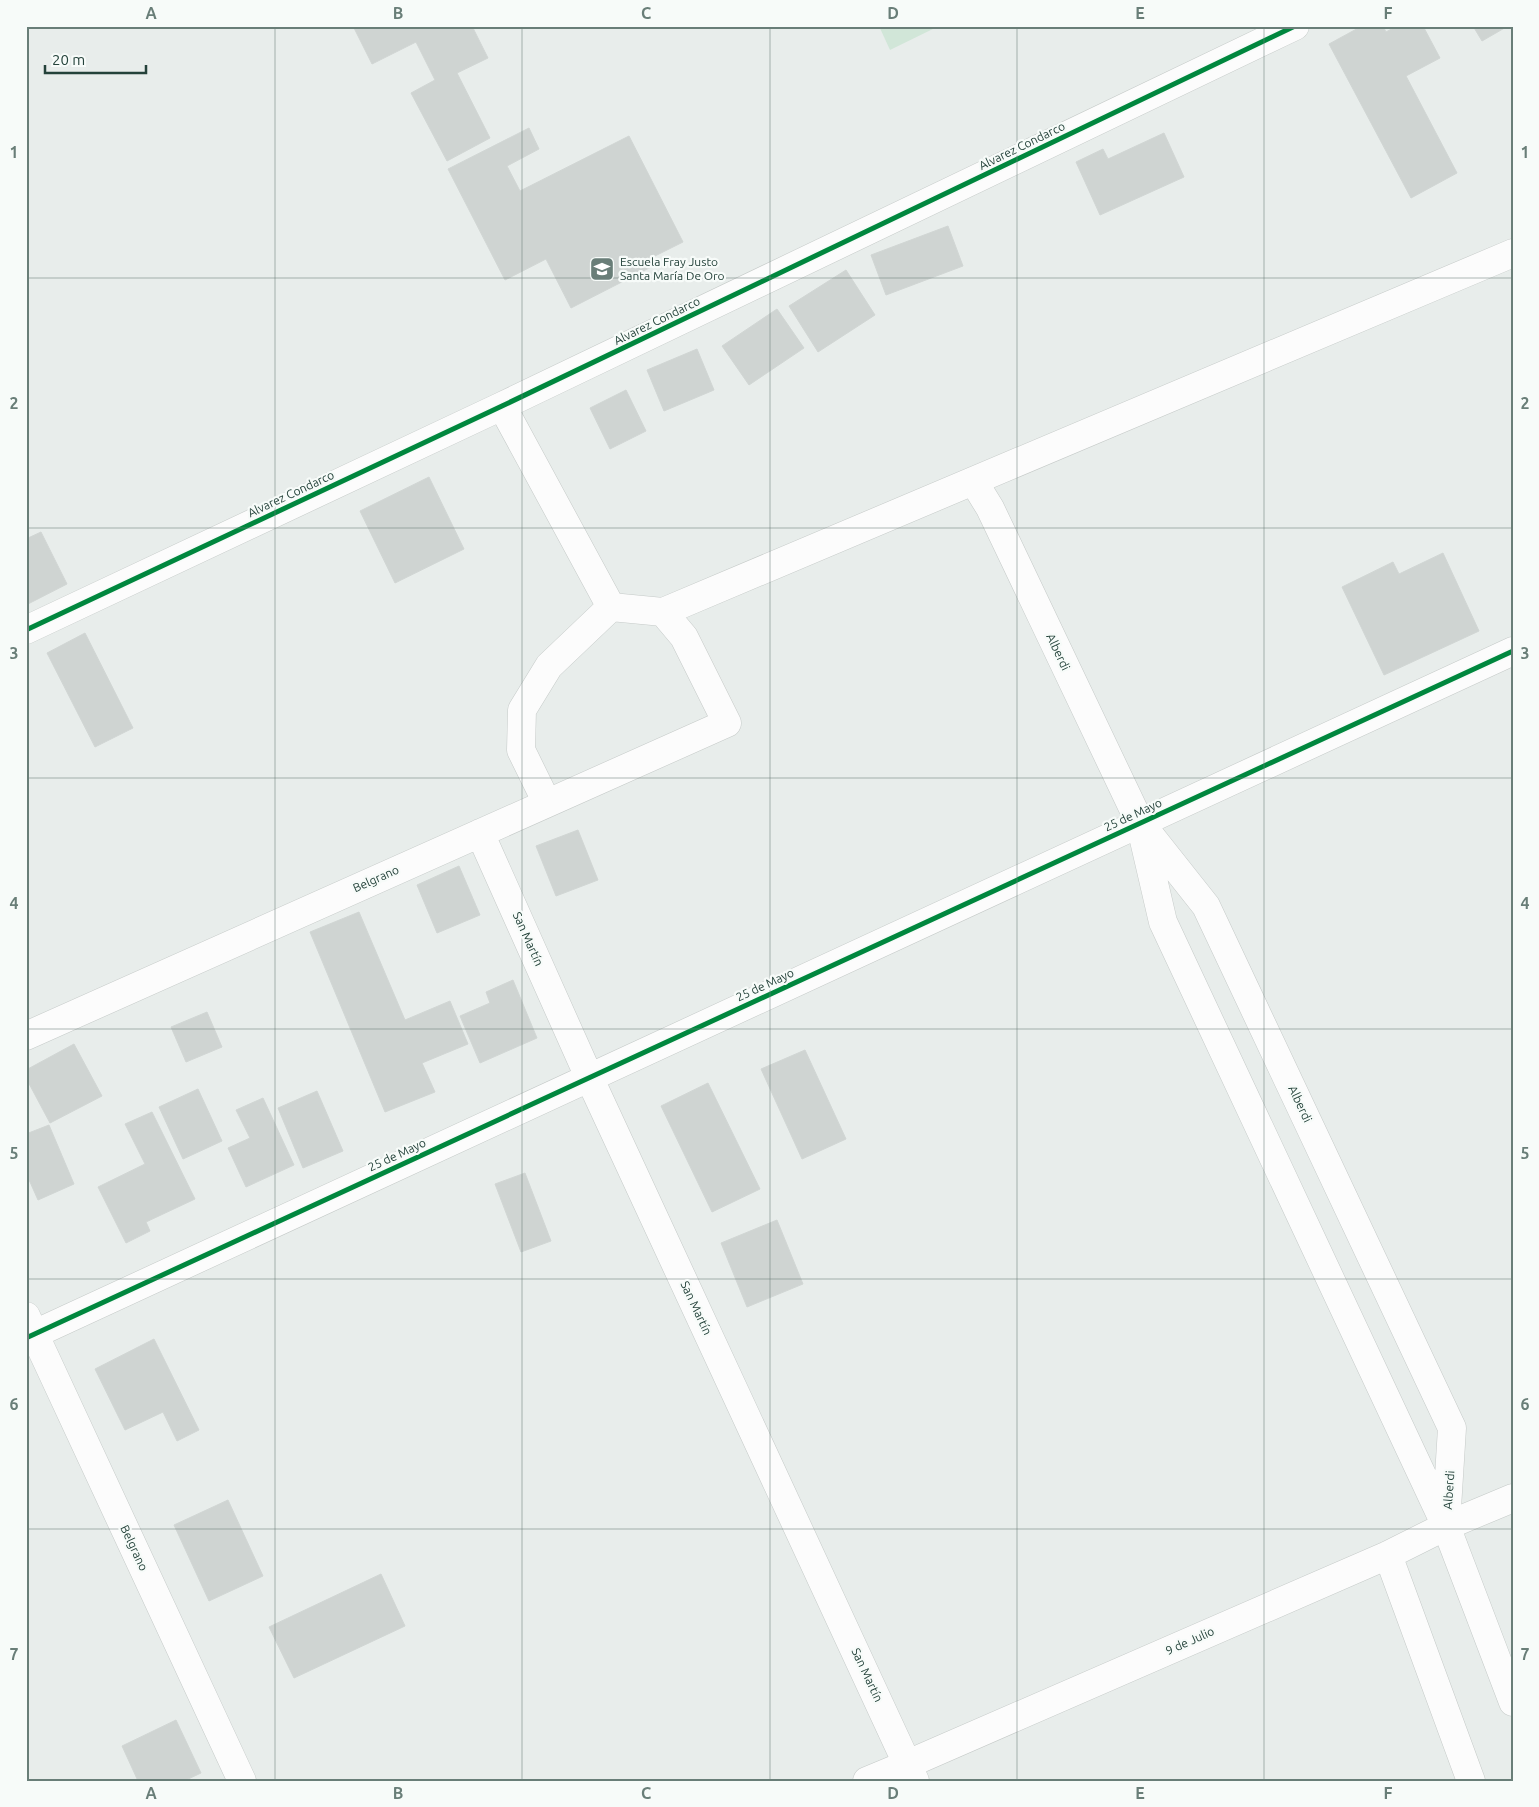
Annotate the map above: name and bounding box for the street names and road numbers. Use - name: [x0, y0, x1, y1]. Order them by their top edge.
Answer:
- street label: Alvarez Condarco: [977, 119, 1067, 172]
- street label: Alvarez Condarco: [612, 294, 702, 347]
- street label: Alvarez Condarco: [245, 468, 336, 519]
- street label: Alberdi: [1044, 631, 1073, 672]
- street label: 25 de Mayo: [1102, 796, 1164, 834]
- street label: Belgrano: [351, 863, 401, 894]
- street label: San Martín: [511, 910, 546, 968]
- street label: 25 de Mayo: [734, 966, 796, 1004]
- street label: Alberdi: [1286, 1083, 1315, 1124]
- street label: 25 de Mayo: [366, 1136, 428, 1174]
- street label: San Martín: [678, 1279, 715, 1337]
- street label: Alberdi: [1441, 1470, 1456, 1510]
- street label: Belgrano: [118, 1523, 151, 1573]
- street label: 9 de Julio: [1164, 1624, 1216, 1657]
- street label: San Martín: [849, 1646, 886, 1704]

